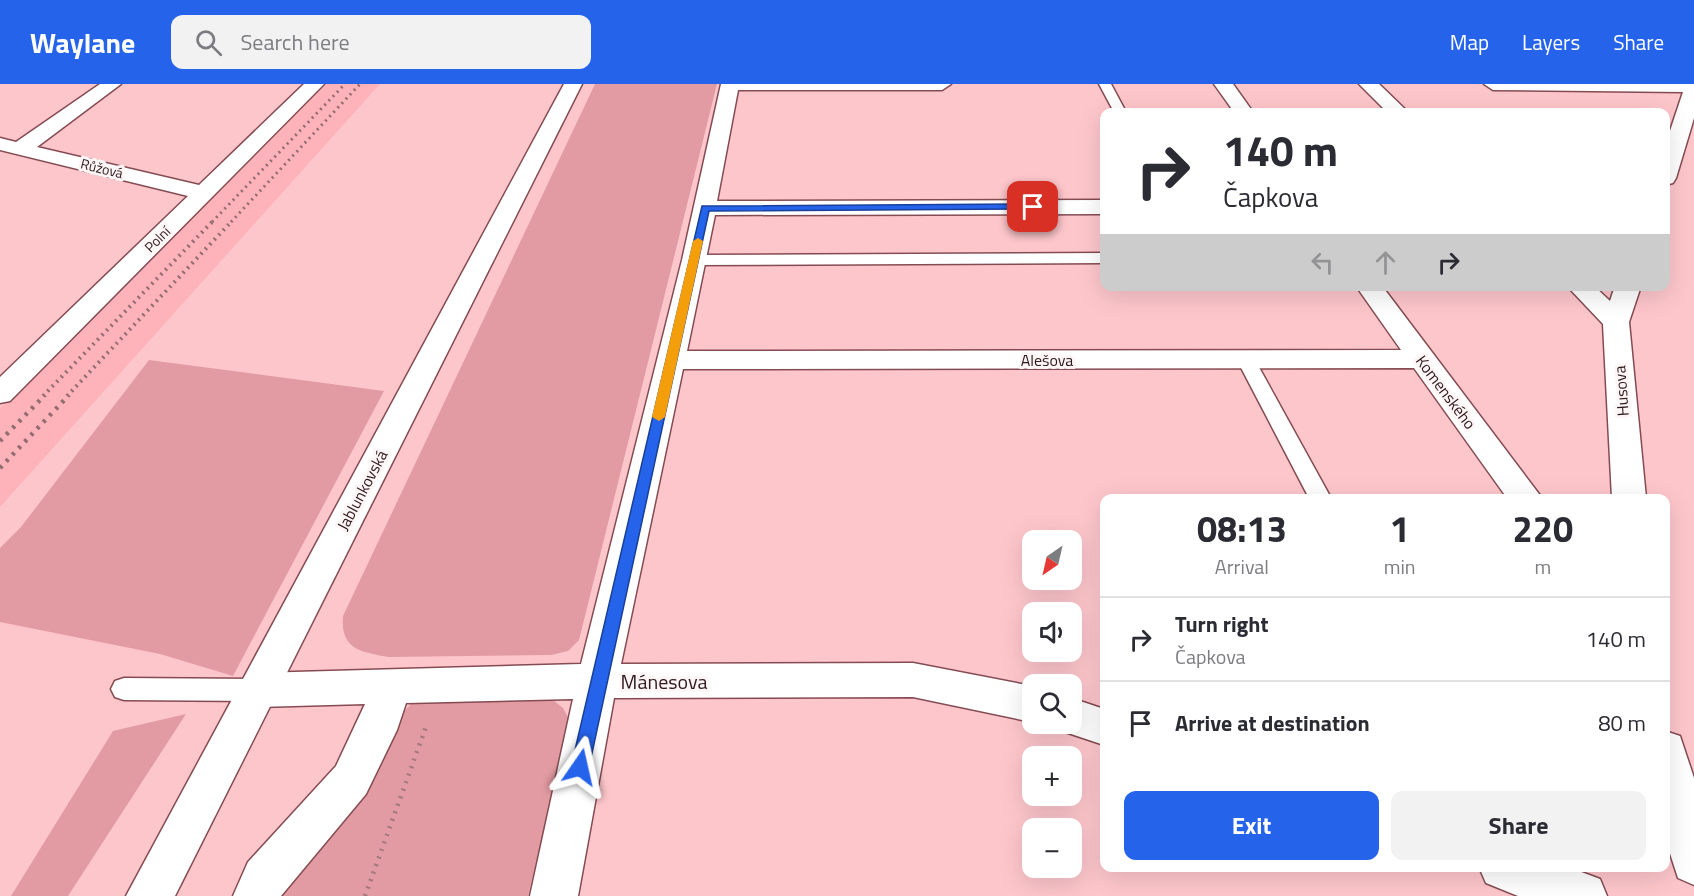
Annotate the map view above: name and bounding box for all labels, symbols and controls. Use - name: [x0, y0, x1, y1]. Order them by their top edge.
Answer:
- search box: [171, 15, 591, 69]
- text: Waylane: [30, 21, 135, 64]
- text: Search here: [240, 25, 350, 59]
- icon: search: [192, 26, 225, 59]
- text: Map: [1450, 26, 1489, 58]
- text: Layers: [1522, 26, 1580, 58]
- text: Share: [1613, 26, 1664, 58]
- text: 140 m: [1223, 118, 1338, 182]
- icon: right: [1124, 132, 1202, 210]
- street label: Růžová: [78, 153, 126, 183]
- text: Čapkova: [1223, 176, 1318, 217]
- pin: [1007, 181, 1058, 232]
- icon: arrive: [1016, 190, 1049, 223]
- street label: Polní: [139, 221, 175, 257]
- icon: left: [1306, 246, 1339, 279]
- icon: ahead: [1369, 246, 1402, 279]
- icon: right: [1432, 246, 1465, 279]
- street label: Alešova: [1021, 348, 1073, 372]
- street label: Komenského: [1410, 350, 1482, 434]
- street label: Husova: [1607, 365, 1635, 417]
- street label: Jablunkovská: [331, 445, 393, 535]
- text: 08:13: [1197, 501, 1287, 556]
- text: 1: [1390, 501, 1410, 556]
- text: 220: [1513, 501, 1573, 556]
- north arrow: [1022, 530, 1082, 590]
- map controls: [1022, 530, 1082, 878]
- text: Arrival: [1215, 551, 1269, 582]
- text: min: [1384, 551, 1416, 582]
- text: m: [1534, 551, 1551, 582]
- button: sound: [1022, 602, 1082, 662]
- text: Turn right: [1175, 607, 1269, 641]
- text: 140 m: [1586, 622, 1646, 656]
- icon: right: [1124, 623, 1157, 656]
- text: Čapkova: [1175, 641, 1246, 672]
- street label: Mánesova: [621, 666, 707, 697]
- button: search: [1022, 674, 1082, 734]
- text: Arrive at destination: [1175, 706, 1370, 740]
- text: 80 m: [1598, 706, 1646, 740]
- icon: arrive: [1124, 707, 1157, 740]
- position arrow: [548, 735, 612, 799]
- button: +: [1022, 746, 1082, 806]
- button: Exit: [1124, 791, 1379, 860]
- button: Share: [1391, 791, 1646, 860]
- button: −: [1022, 818, 1082, 878]

